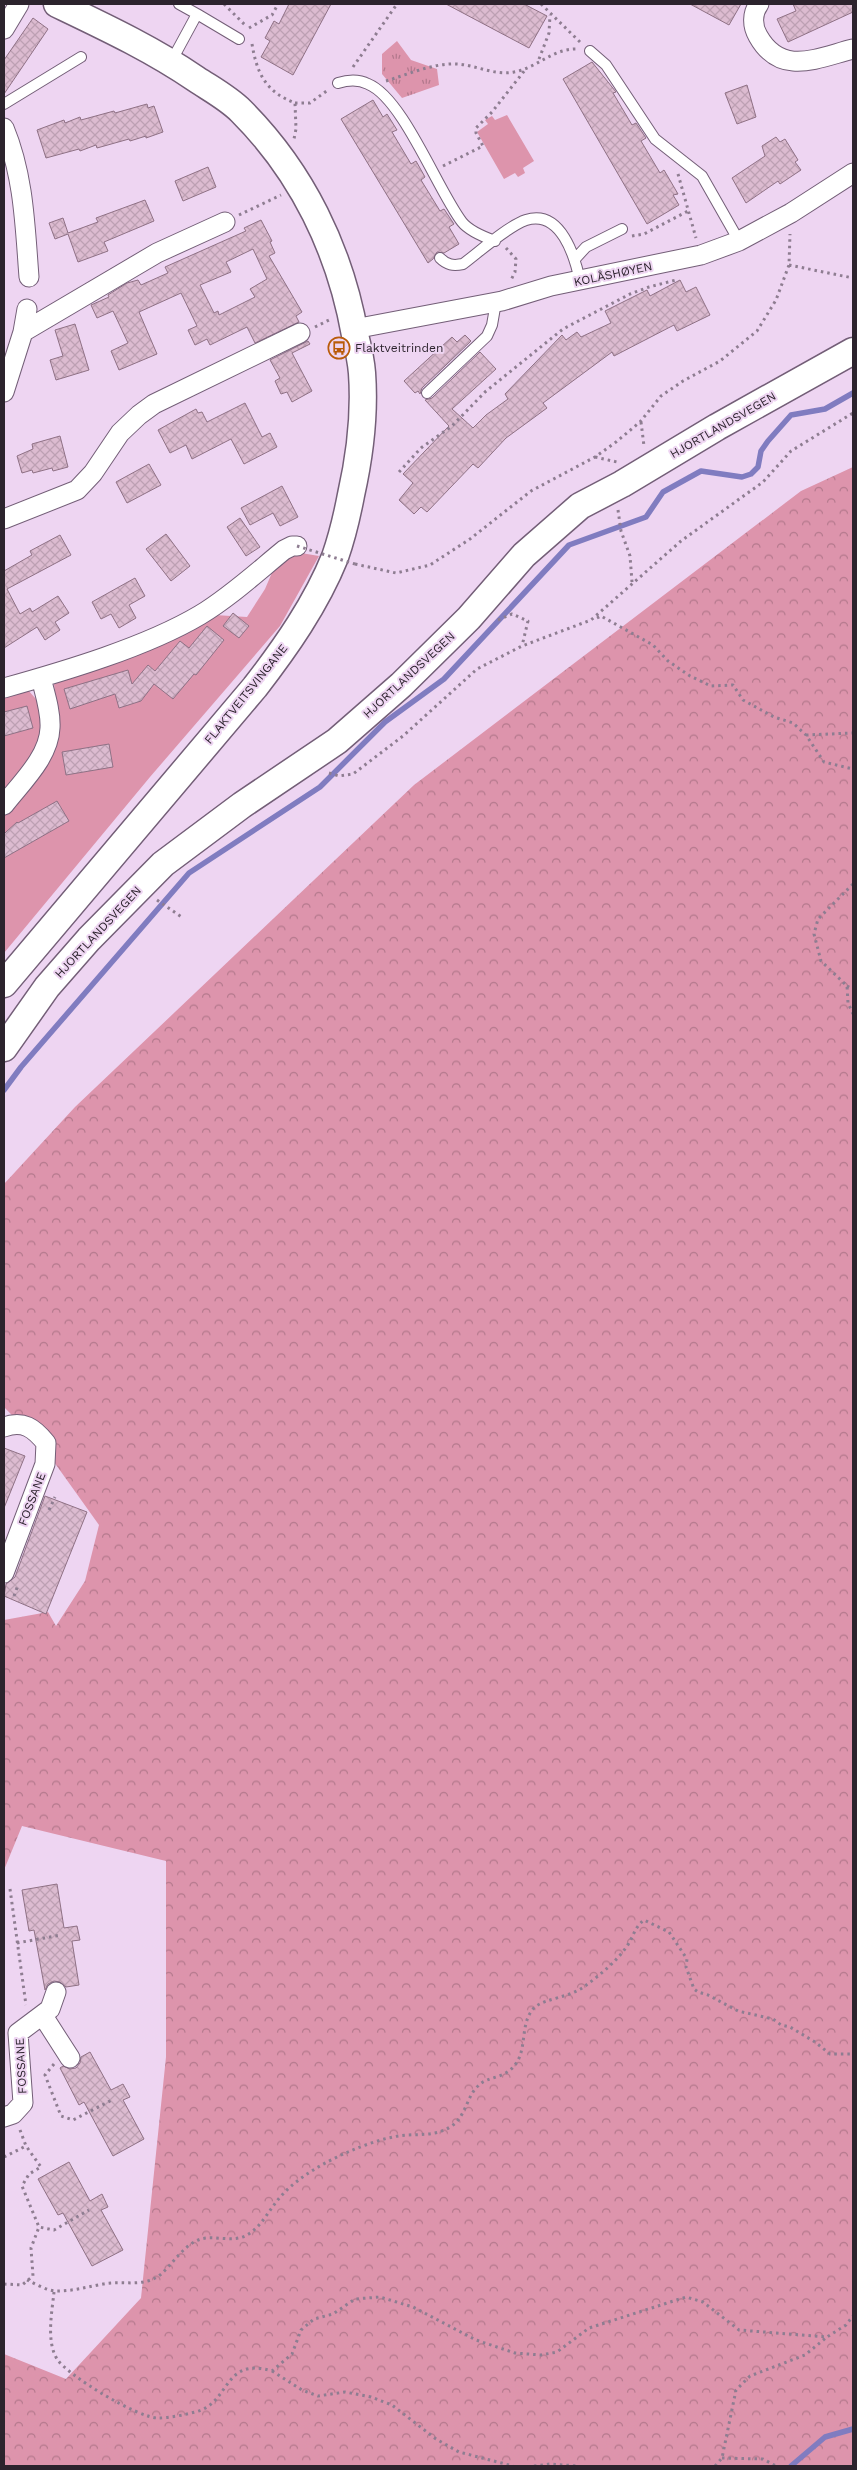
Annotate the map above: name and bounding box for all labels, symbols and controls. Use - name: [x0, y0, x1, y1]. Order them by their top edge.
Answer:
- street label: KOLÅSHØYEN: [573, 259, 653, 289]
- bus stop icon: Flaktveitrinden: [327, 336, 351, 360]
- place label: Flaktveitrinden: [355, 341, 443, 355]
- street label: HJORTLANDSVEGEN: [668, 389, 778, 461]
- street label: HJORTLANDSVEGEN: [360, 629, 458, 721]
- street label: FLAKTVEITSVINGANE: [201, 641, 291, 747]
- street label: HJORTLANDSVEGEN: [52, 883, 144, 981]
- street label: FOSSANE: [15, 1470, 49, 1528]
- street label: FOSSANE: [13, 2037, 29, 2094]

